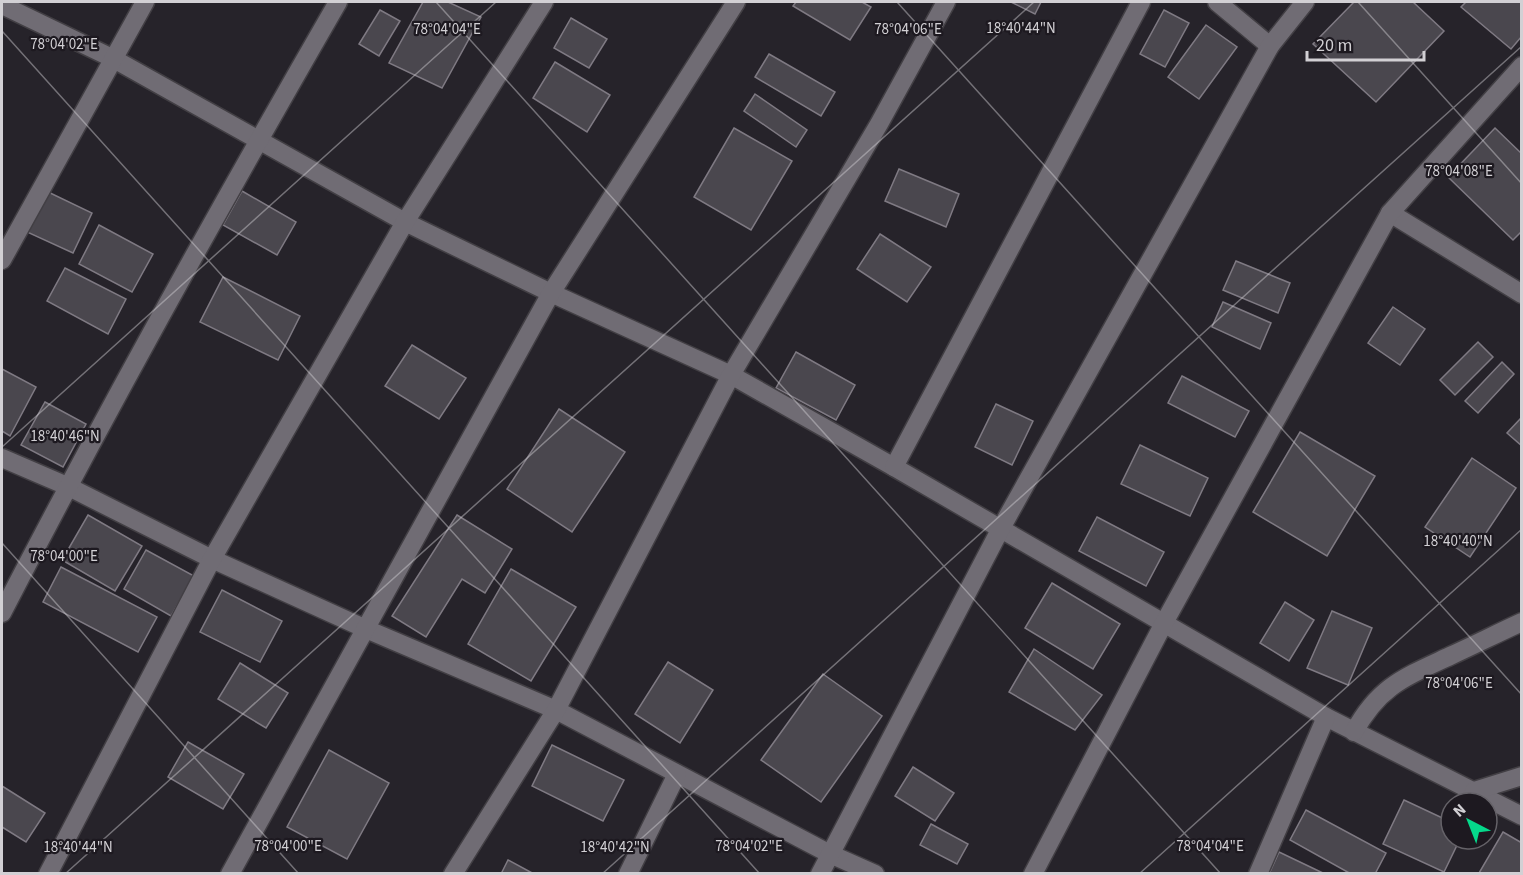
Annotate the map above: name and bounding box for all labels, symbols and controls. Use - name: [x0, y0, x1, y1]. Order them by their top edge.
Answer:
- text: 18°40'44"N: [986, 18, 1056, 39]
- text: 78°04'04"E: [413, 19, 481, 40]
- text: 78°04'06"E: [874, 19, 942, 40]
- scale bar: [1307, 24, 1424, 62]
- text: 20 m: [1316, 33, 1352, 58]
- text: 78°04'02"E: [30, 34, 98, 55]
- text: 78°04'08"E: [1425, 161, 1493, 182]
- text: 18°40'46"N: [30, 426, 100, 447]
- text: 18°40'40"N: [1423, 531, 1493, 552]
- text: 78°04'00"E: [30, 546, 98, 567]
- text: 78°04'06"E: [1425, 673, 1493, 694]
- north arrow: [1439, 791, 1499, 851]
- text: N: [1448, 799, 1471, 822]
- text: 78°04'00"E: [254, 836, 322, 857]
- text: 78°04'02"E: [715, 836, 783, 857]
- text: 78°04'04"E: [1176, 836, 1244, 857]
- text: 18°40'44"N: [43, 837, 113, 858]
- text: 18°40'42"N: [580, 837, 650, 858]

